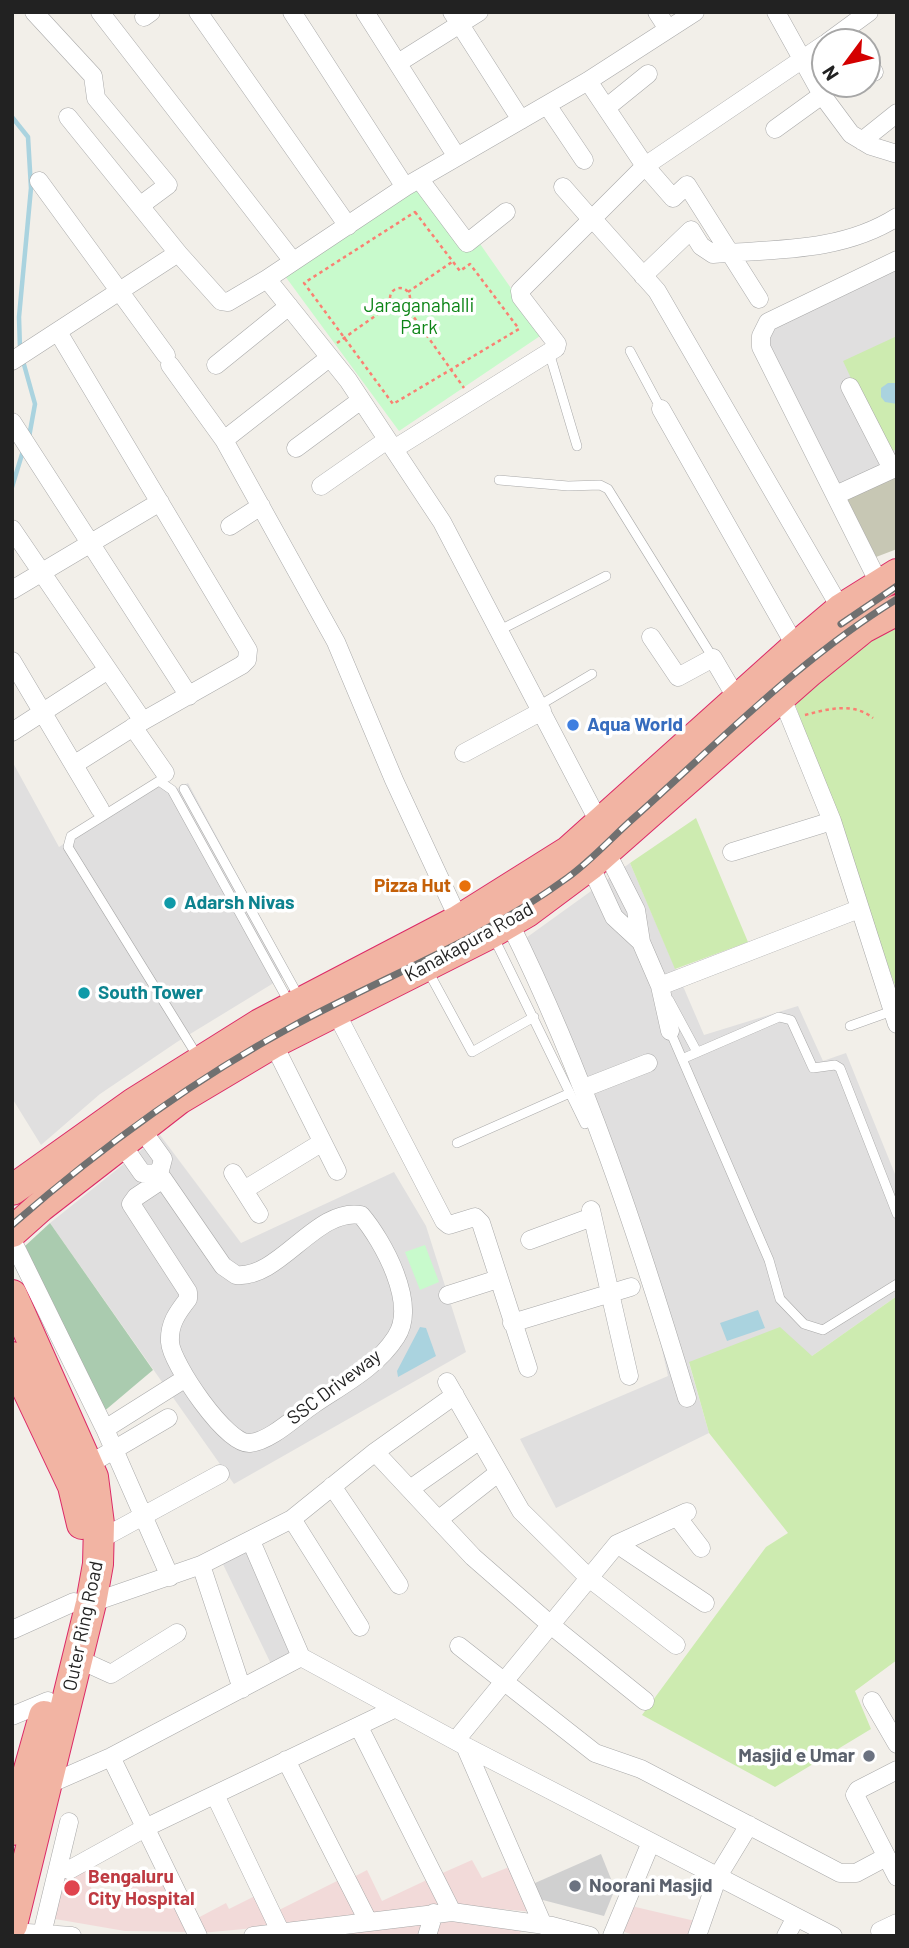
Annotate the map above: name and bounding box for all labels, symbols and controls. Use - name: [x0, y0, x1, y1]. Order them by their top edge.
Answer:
- north arrow: [811, 28, 881, 98]
- text: N: [817, 62, 843, 85]
- park label: Jaraganahalli Park: [364, 295, 474, 339]
- place label: Aqua World: [587, 714, 683, 736]
- marker: Aqua World: [565, 717, 581, 733]
- place label: Pizza Hut: [374, 875, 451, 897]
- marker: Pizza Hut: [457, 878, 473, 894]
- place label: Adarsh Nivas: [184, 892, 294, 914]
- marker: Adarsh Nivas: [162, 895, 178, 911]
- street label: Kanakapura Road: [401, 897, 537, 987]
- place label: South Tower: [98, 982, 203, 1004]
- marker: South Tower: [76, 985, 92, 1001]
- street label: SSC Driveway: [283, 1344, 385, 1430]
- street label: Outer Ring Road: [58, 1559, 108, 1693]
- place label: Masjid e Umar: [738, 1745, 855, 1767]
- marker: Masjid e Umar: [861, 1748, 877, 1764]
- place label: Bengaluru City Hospital: [88, 1866, 195, 1910]
- place label: Noorani Masjid: [589, 1875, 713, 1897]
- marker: Bengaluru City Hospital: [62, 1878, 82, 1898]
- marker: Noorani Masjid: [567, 1878, 583, 1894]

